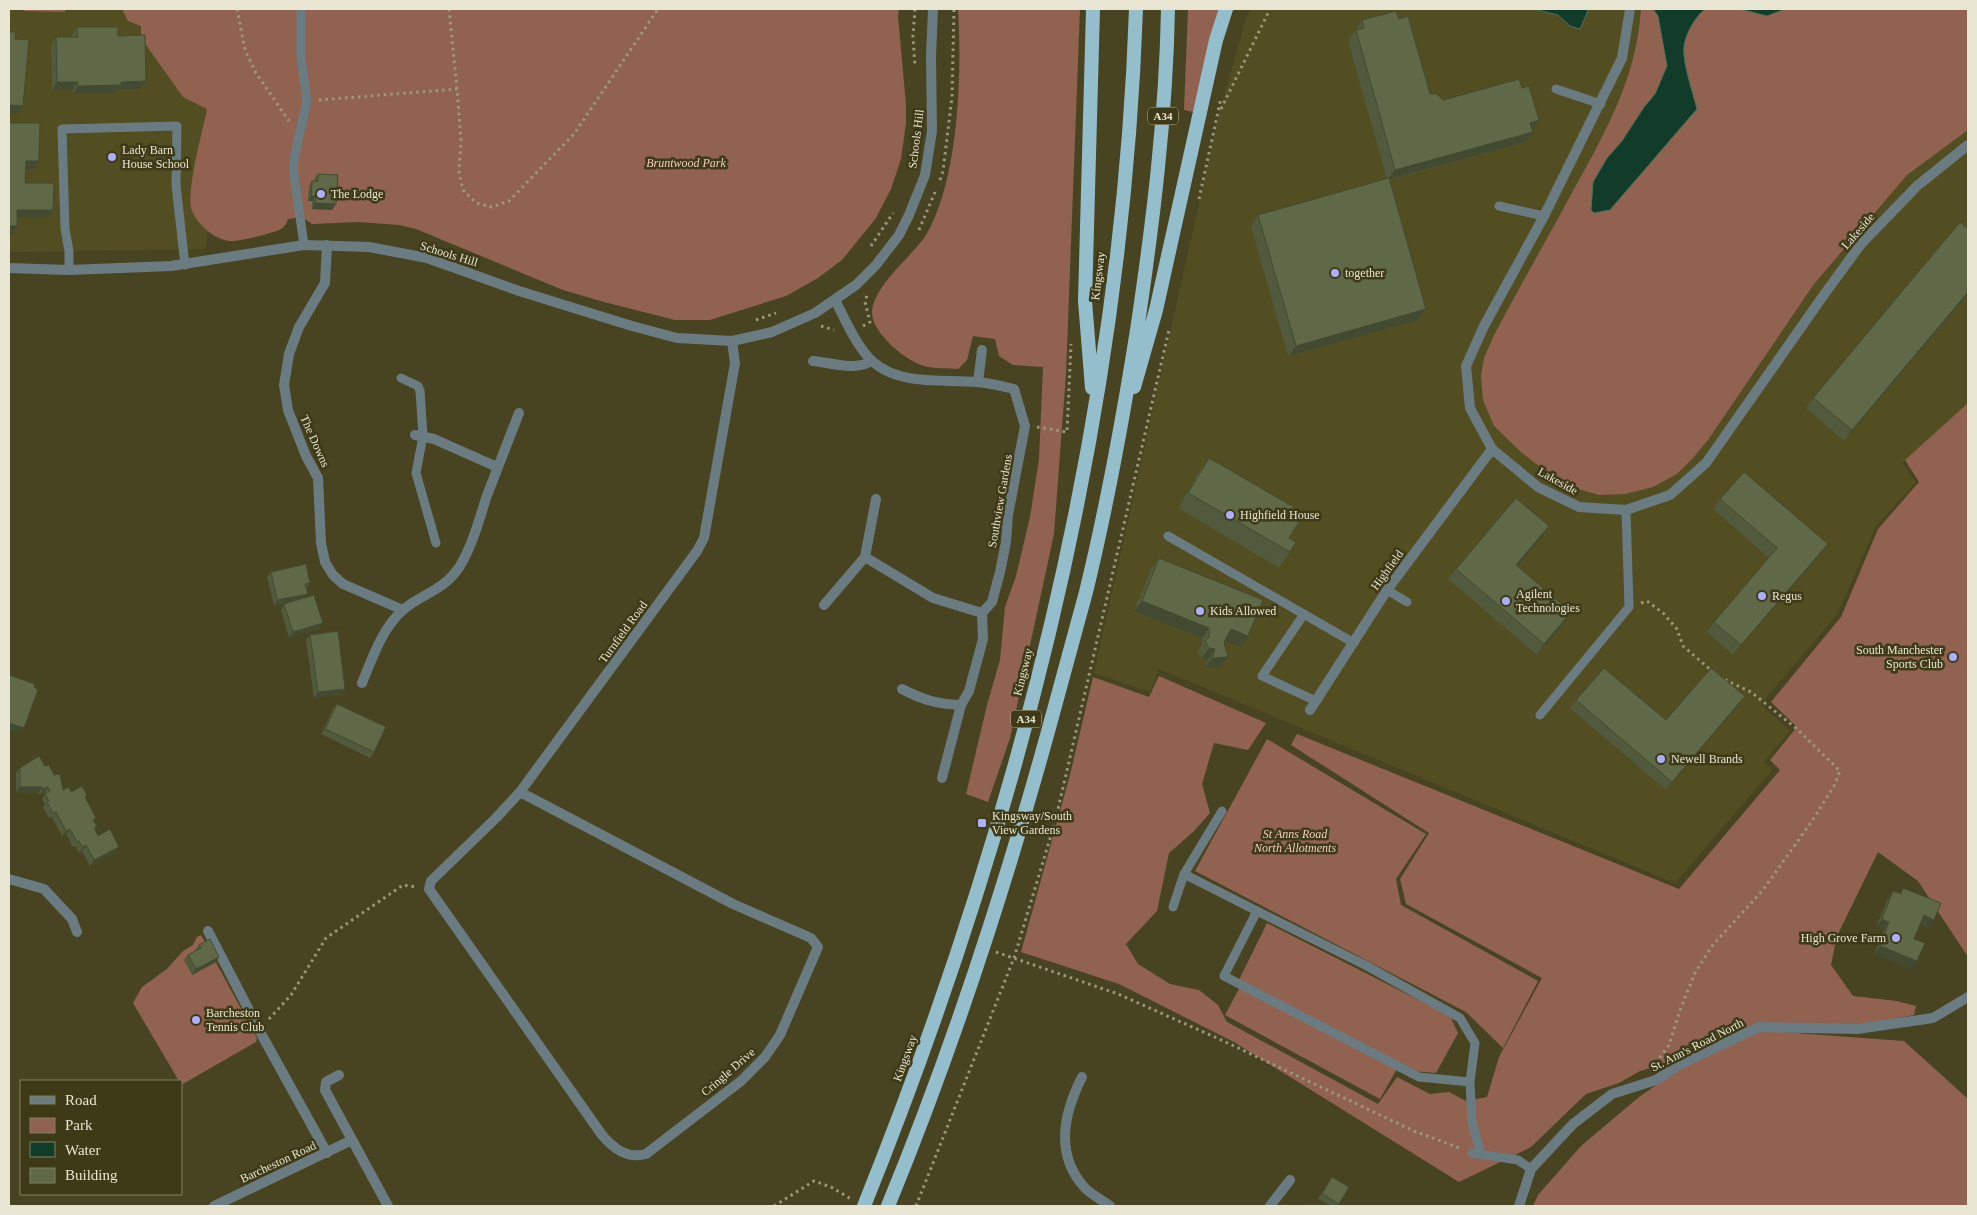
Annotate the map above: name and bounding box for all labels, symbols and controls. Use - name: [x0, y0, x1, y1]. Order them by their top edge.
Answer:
- street label: Schools Hill: [905, 108, 927, 169]
- road number: A34: [1148, 108, 1178, 124]
- place label: Lady Barn House School: [122, 143, 190, 171]
- marker: Lady Barn House School: [106, 151, 118, 163]
- park label: Bruntwood Park: [646, 156, 727, 170]
- place label: The Lodge: [331, 187, 383, 201]
- marker: The Lodge: [315, 188, 327, 200]
- street label: Lakeside: [1839, 210, 1877, 252]
- street label: Schools Hill: [418, 239, 480, 270]
- street label: Kingsway: [1088, 251, 1108, 301]
- place label: together: [1345, 266, 1384, 280]
- marker: together: [1329, 267, 1341, 279]
- street label: The Downs: [297, 413, 333, 470]
- street label: Southview Gardens: [985, 453, 1015, 549]
- street label: Lakeside: [1536, 464, 1580, 498]
- place label: Highfield House: [1240, 508, 1320, 522]
- marker: Highfield House: [1224, 509, 1236, 521]
- street label: Highfield: [1368, 547, 1406, 593]
- place label: Agilent Technologies: [1516, 587, 1580, 615]
- place label: Regus: [1772, 589, 1802, 603]
- marker: Regus: [1756, 590, 1768, 602]
- marker: Agilent Technologies: [1500, 595, 1512, 607]
- street label: Turnfield Road: [596, 598, 650, 666]
- place label: Kids Allowed: [1210, 604, 1276, 618]
- marker: Kids Allowed: [1194, 605, 1206, 617]
- place label: South Manchester Sports Club: [1856, 643, 1943, 671]
- street label: Kingsway: [1010, 647, 1036, 697]
- marker: South Manchester Sports Club: [1947, 651, 1959, 663]
- road number: A34: [1011, 711, 1041, 728]
- place label: Newell Brands: [1671, 752, 1743, 766]
- marker: Newell Brands: [1655, 753, 1667, 765]
- place label: Kingsway/South View Gardens: [992, 809, 1072, 837]
- marker: Kingsway/South View Gardens: [976, 817, 988, 829]
- park label: St Anns Road North Allotments: [1253, 827, 1336, 855]
- place label: High Grove Farm: [1801, 931, 1887, 945]
- marker: High Grove Farm: [1890, 932, 1902, 944]
- place label: Barcheston Tennis Club: [206, 1006, 264, 1034]
- marker: Barcheston Tennis Club: [190, 1014, 202, 1026]
- street label: St. Ann's Road North: [1648, 1016, 1746, 1074]
- street label: Kingsway: [890, 1033, 920, 1083]
- street label: Cringle Drive: [698, 1045, 758, 1099]
- legend: [20, 1080, 182, 1195]
- text: Road: [65, 1092, 97, 1108]
- text: Park: [65, 1117, 93, 1133]
- street label: Barcheston Road: [238, 1138, 318, 1186]
- text: Water: [65, 1142, 100, 1158]
- text: Building: [65, 1167, 118, 1183]

